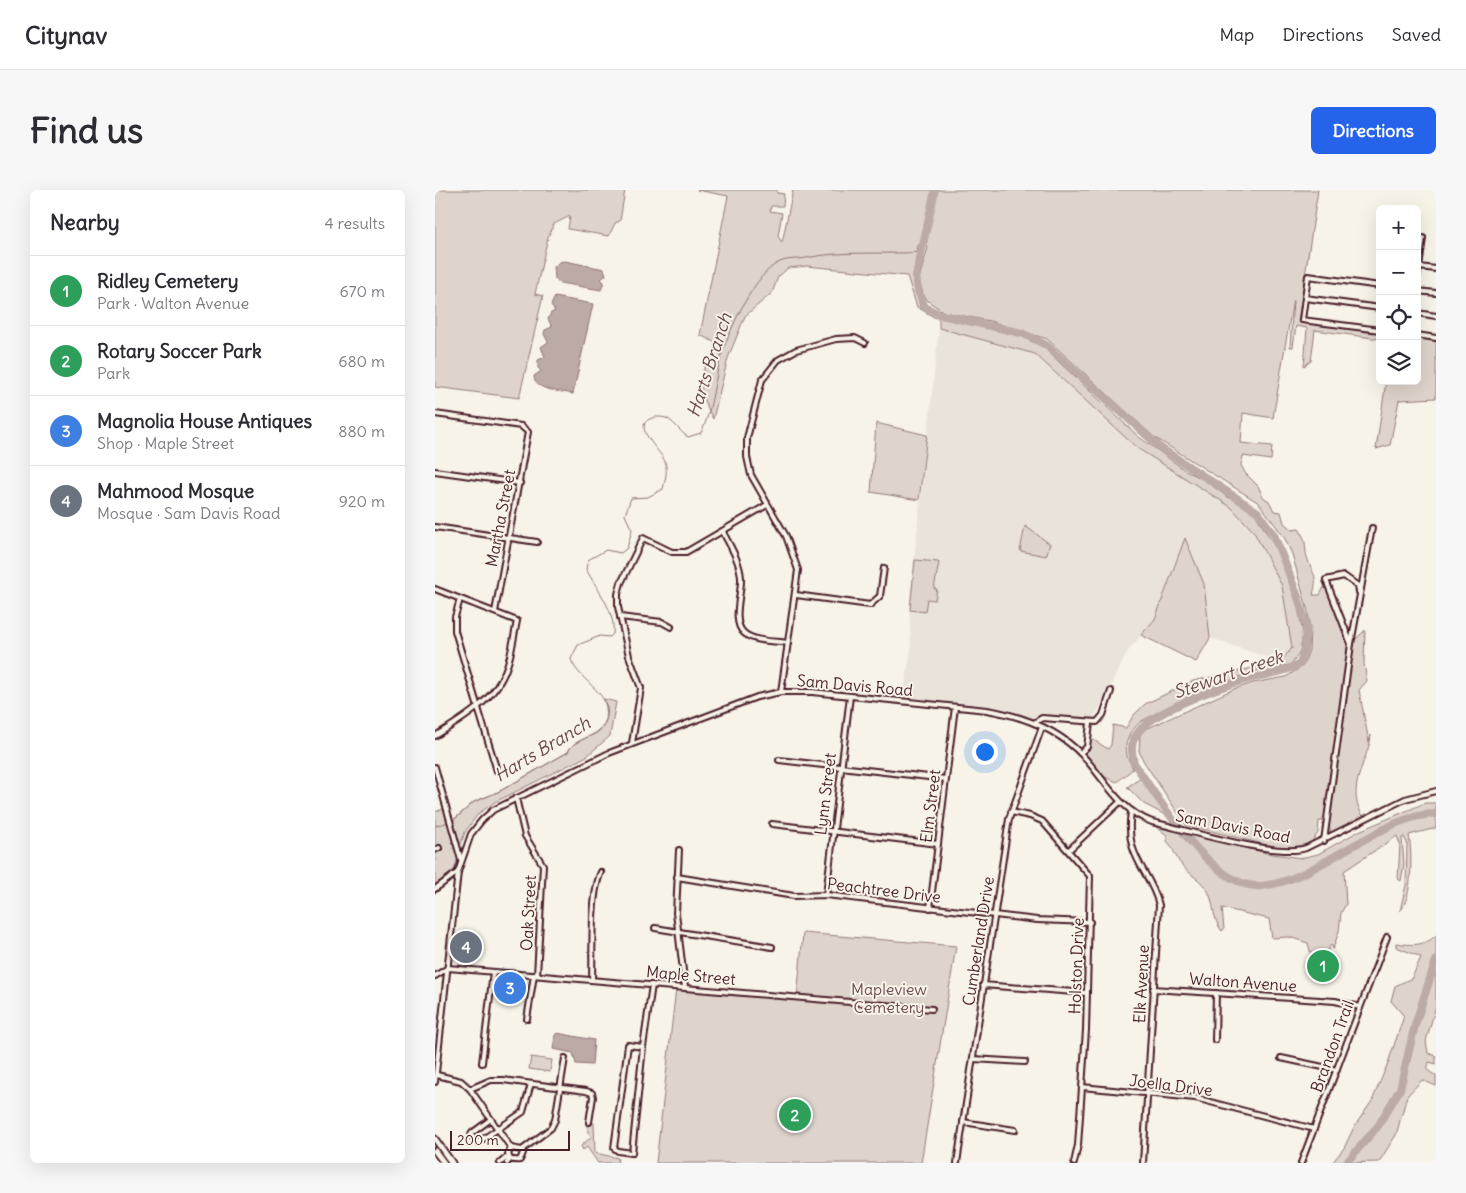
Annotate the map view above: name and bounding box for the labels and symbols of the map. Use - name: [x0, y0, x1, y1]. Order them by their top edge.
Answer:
- water label: Harts Branch: [681, 309, 737, 420]
- street label: Martha Street: [481, 467, 519, 568]
- water label: Stewart Creek: [1170, 644, 1288, 704]
- street label: Sam Davis Road: [796, 670, 914, 700]
- water label: Harts Branch: [490, 711, 595, 787]
- your location: [972, 739, 998, 765]
- street label: Lynn Street: [810, 751, 840, 836]
- street label: Elm Street: [916, 768, 944, 844]
- street label: Sam Davis Road: [1174, 805, 1292, 847]
- street label: Peachtree Drive: [826, 873, 942, 907]
- street label: Oak Street: [516, 874, 540, 952]
- street label: Cumberland Drive: [958, 875, 998, 1007]
- street label: Holston Drive: [1064, 917, 1088, 1015]
- pin: 4: [450, 928, 482, 966]
- street label: Elk Avenue: [1129, 944, 1153, 1024]
- pin: 1: [1307, 947, 1339, 985]
- street label: Maple Street: [645, 961, 737, 989]
- street label: Walton Avenue: [1189, 968, 1297, 996]
- pin: 3: [494, 969, 526, 1007]
- park label: Mapleview Cemetery: [851, 979, 927, 1017]
- street label: Brandon Trail: [1306, 997, 1358, 1095]
- street label: Joella Drive: [1128, 1070, 1214, 1100]
- pin: 2: [779, 1096, 811, 1134]
- scale bar: [450, 1128, 570, 1151]

